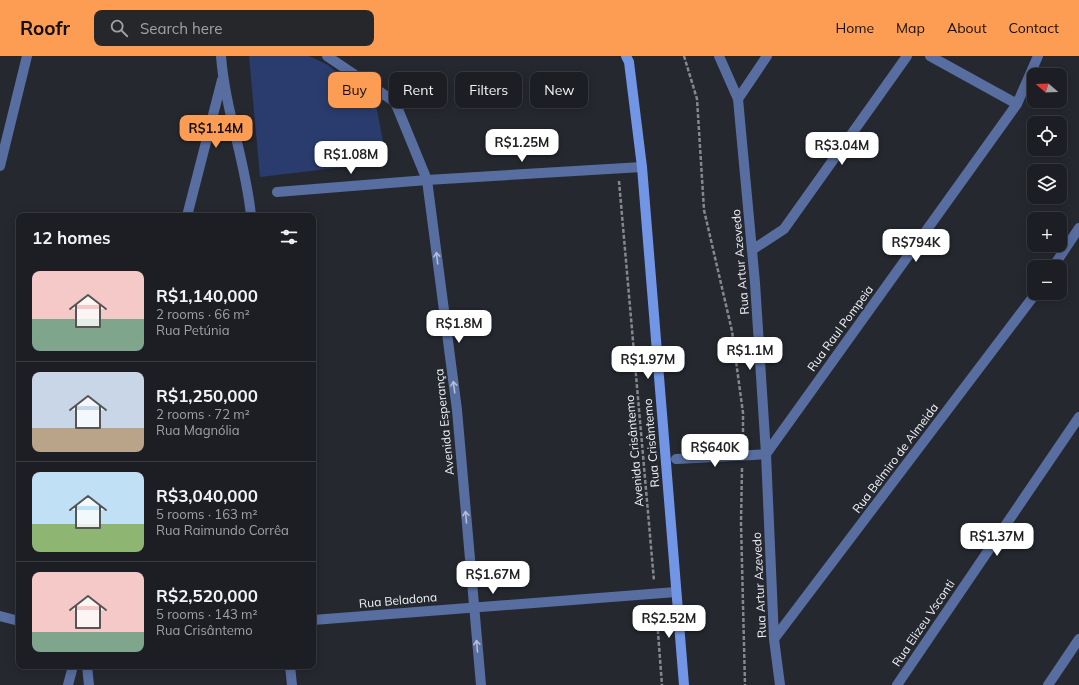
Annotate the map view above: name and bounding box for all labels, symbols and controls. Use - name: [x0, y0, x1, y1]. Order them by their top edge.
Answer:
- search box: [94, 10, 374, 46]
- text: Roofr: [20, 16, 70, 40]
- icon: search: [108, 17, 130, 39]
- text: Search here: [140, 19, 222, 38]
- text: Home: [835, 19, 874, 37]
- text: Map: [896, 19, 925, 37]
- text: About: [947, 19, 987, 37]
- text: Contact: [1009, 19, 1059, 37]
- north arrow: [1027, 68, 1067, 108]
- map controls: [1027, 68, 1067, 300]
- chip: Buy: [328, 72, 381, 108]
- chip: Rent: [389, 72, 447, 108]
- chip: Filters: [455, 72, 522, 108]
- chip: New: [530, 72, 588, 108]
- pin: R$1.14M: [179, 115, 253, 149]
- button: locate: [1027, 116, 1067, 156]
- text: R$1.14M: [189, 120, 243, 136]
- pin: R$1.25M: [485, 129, 559, 163]
- pin: R$3.04M: [805, 132, 879, 166]
- text: R$1.25M: [495, 134, 549, 150]
- text: R$3.04M: [815, 137, 869, 153]
- pin: R$1.08M: [314, 141, 388, 175]
- text: R$1.08M: [324, 146, 378, 162]
- button: layers: [1027, 164, 1067, 204]
- street label: Rua Artur Azevedo: [728, 208, 752, 315]
- button: +: [1027, 212, 1067, 252]
- icon: filters: [278, 226, 300, 248]
- text: 12 homes: [32, 227, 111, 248]
- pin: R$794K: [883, 229, 949, 263]
- text: R$794K: [892, 234, 940, 250]
- one-way arrow: [433, 252, 441, 265]
- button: −: [1027, 260, 1067, 300]
- street label: Rua Raul Pompeia: [804, 282, 876, 374]
- text: R$1,140,000: [156, 285, 258, 306]
- icon: home: [64, 287, 112, 335]
- text: 2 rooms · 66 m²: [156, 306, 250, 322]
- pin: R$1.8M: [426, 310, 492, 344]
- text: R$1.8M: [435, 315, 483, 331]
- text: Rua Petúnia: [156, 322, 230, 338]
- pin: R$1.1M: [717, 337, 783, 371]
- text: R$1.1M: [726, 342, 774, 358]
- pin: R$1.97M: [611, 346, 685, 380]
- text: R$1.97M: [621, 351, 675, 367]
- street label: Avenida Esperança: [431, 368, 457, 476]
- one-way arrow: [450, 381, 458, 394]
- text: R$1,250,000: [156, 385, 258, 406]
- icon: home: [64, 388, 112, 436]
- street label: Avenida Crisântemo: [622, 394, 646, 508]
- street label: Rua Crisântemo: [640, 398, 662, 488]
- street label: Rua Belmiro de Almeida: [849, 400, 941, 516]
- text: 2 rooms · 72 m²: [156, 406, 250, 422]
- text: Rua Magnólia: [156, 422, 240, 438]
- pin: R$640K: [682, 434, 748, 468]
- text: R$640K: [691, 439, 739, 455]
- text: R$3,040,000: [156, 485, 258, 506]
- icon: home: [64, 488, 112, 536]
- text: 5 rooms · 163 m²: [156, 506, 257, 522]
- one-way arrow: [462, 511, 469, 524]
- text: Rua Raimundo Corrêa: [156, 522, 289, 538]
- pin: R$1.37M: [960, 523, 1034, 557]
- text: R$1.37M: [970, 528, 1024, 544]
- street label: Rua Artur Azevedo: [749, 532, 769, 638]
- pin: R$1.67M: [456, 561, 530, 595]
- text: R$1.67M: [466, 566, 520, 582]
- street label: Rua Elizeu Vsconti: [888, 577, 958, 669]
- text: R$2,520,000: [156, 585, 258, 606]
- icon: home: [64, 588, 112, 636]
- street label: Rua Beladona: [358, 589, 438, 611]
- pin: R$2.52M: [632, 605, 706, 639]
- text: 5 rooms · 143 m²: [156, 606, 257, 622]
- text: R$2.52M: [642, 610, 696, 626]
- text: Rua Crisântemo: [156, 622, 253, 638]
- one-way arrow: [473, 640, 481, 653]

